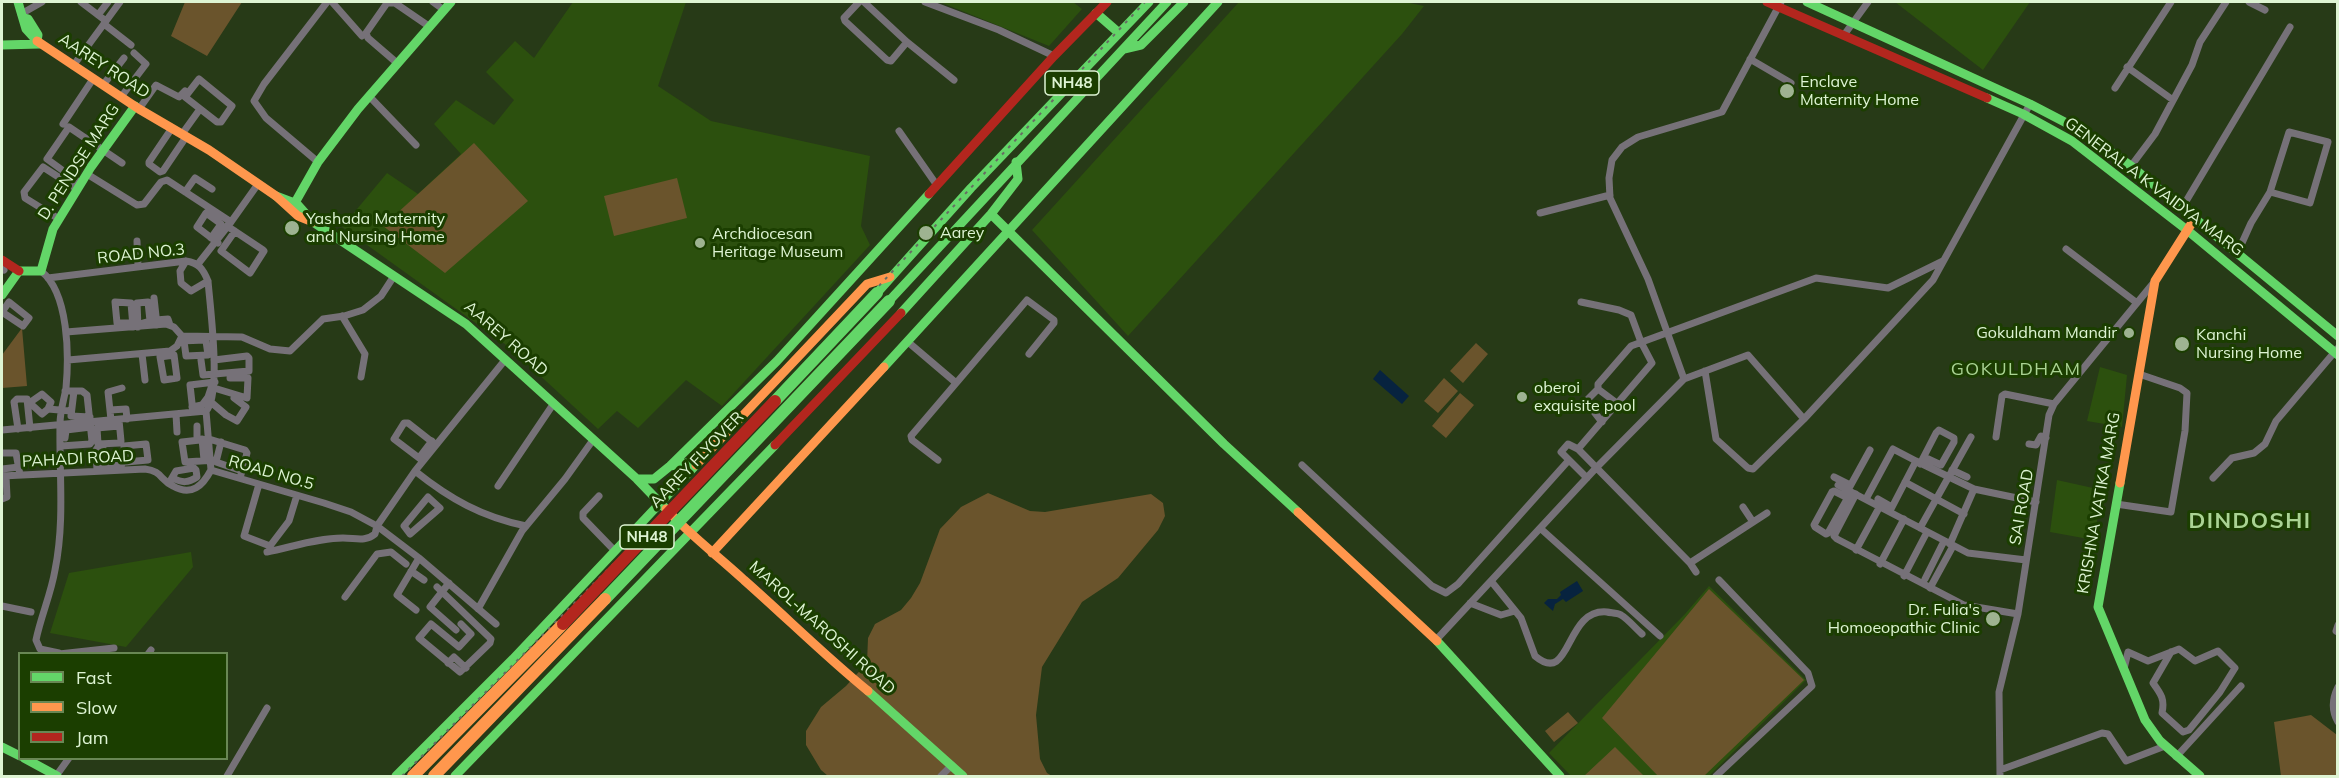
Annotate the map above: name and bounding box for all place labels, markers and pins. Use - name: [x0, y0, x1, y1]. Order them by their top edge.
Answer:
- place label: Enclave Maternity Home: [1800, 72, 1919, 110]
- marker: Enclave Maternity Home: [1778, 82, 1796, 100]
- place label: Yashada Maternity and Nursing Home: [306, 209, 445, 247]
- marker: Yashada Maternity and Nursing Home: [283, 219, 301, 237]
- place label: Aarey: [940, 223, 984, 243]
- place label: Archdiocesan Heritage Museum: [712, 224, 843, 262]
- marker: Aarey: [917, 224, 935, 242]
- marker: Archdiocesan Heritage Museum: [693, 236, 707, 250]
- place label: Gokuldham Mandir: [1976, 323, 2117, 343]
- place label: Kanchi Nursing Home: [2196, 325, 2302, 363]
- marker: Gokuldham Mandir: [2122, 326, 2136, 340]
- marker: Kanchi Nursing Home: [2173, 335, 2191, 353]
- place label: oberoi exquisite pool: [1534, 378, 1635, 416]
- marker: oberoi exquisite pool: [1515, 390, 1529, 404]
- place label: Dr. Fulia's Homoeopathic Clinic: [1828, 600, 1980, 638]
- marker: Dr. Fulia's Homoeopathic Clinic: [1984, 610, 2002, 628]

